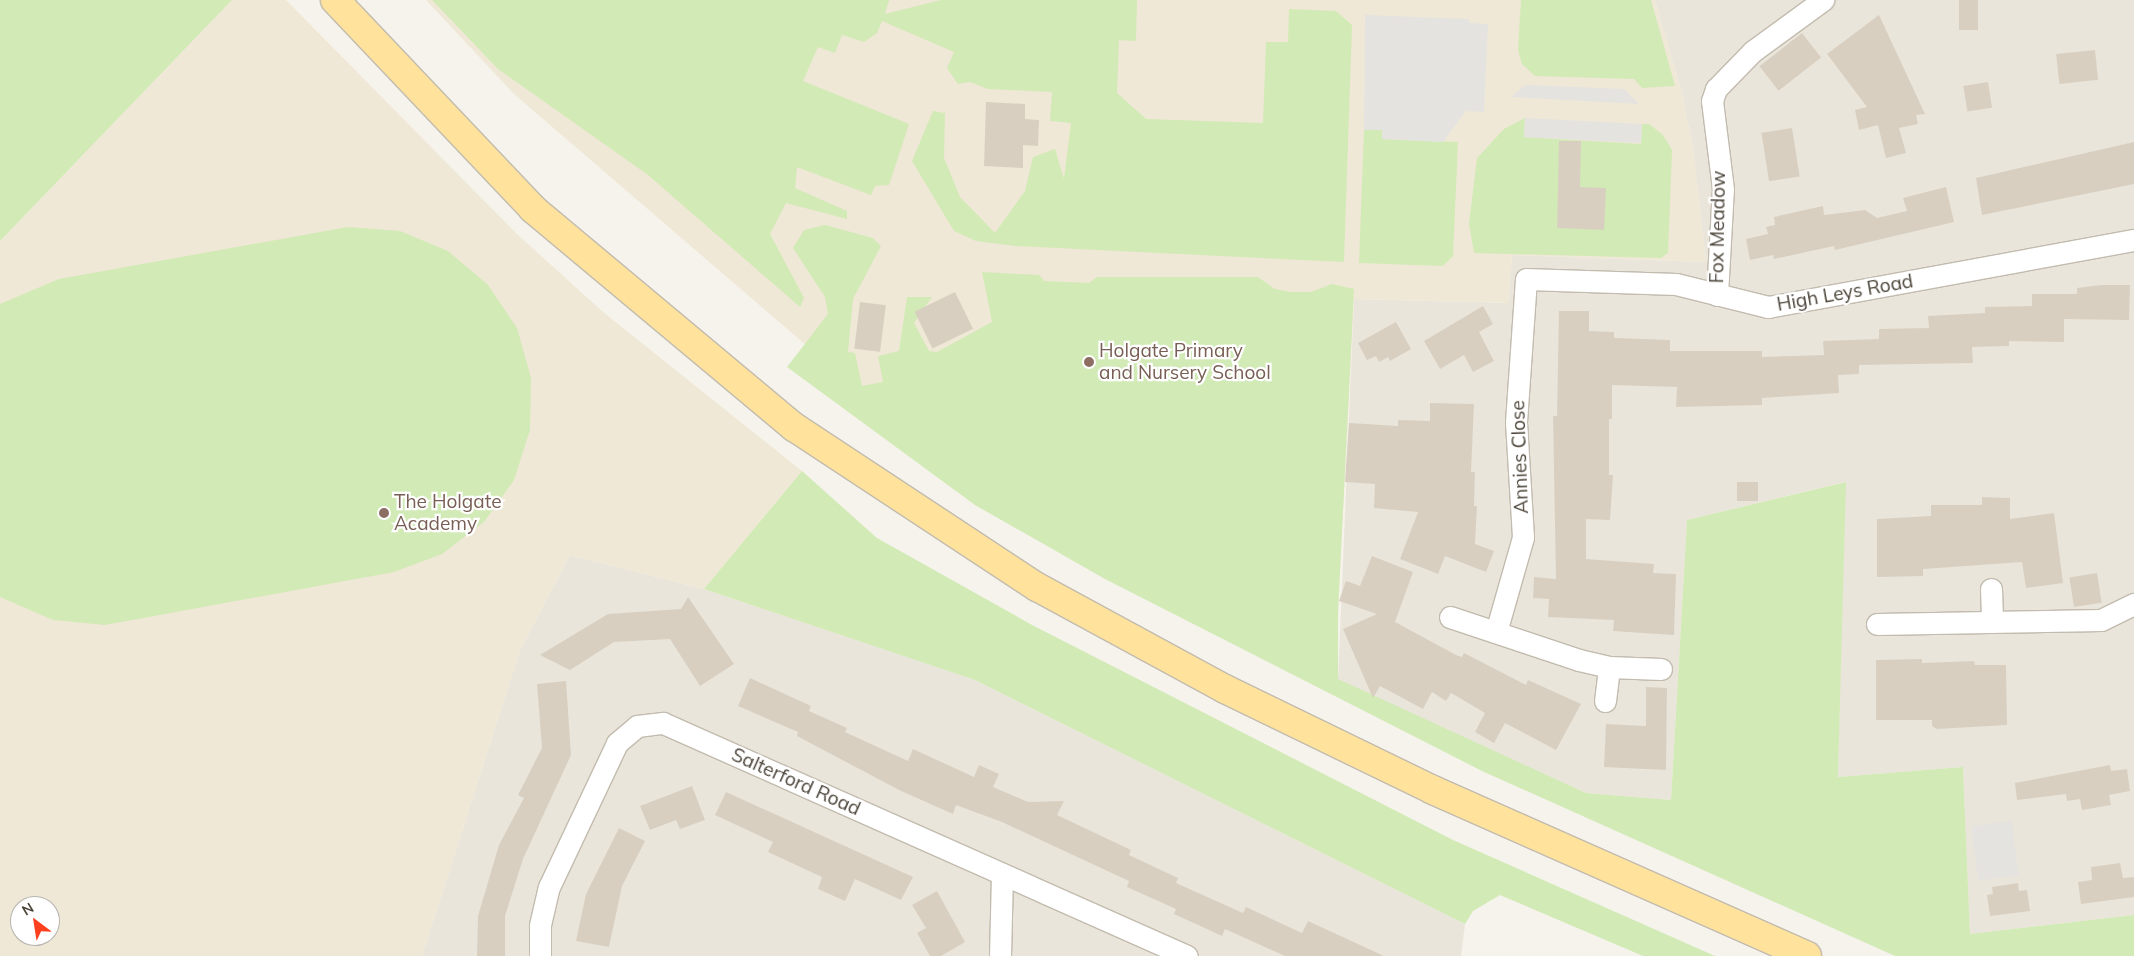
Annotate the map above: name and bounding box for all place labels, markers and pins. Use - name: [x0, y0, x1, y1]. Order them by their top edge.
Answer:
- place label: Holgate Primary and Nursery School: [1099, 340, 1271, 384]
- marker: Holgate Primary and Nursery School: [1083, 356, 1095, 368]
- place label: The Holgate Academy: [394, 491, 502, 535]
- marker: The Holgate Academy: [378, 507, 390, 519]

